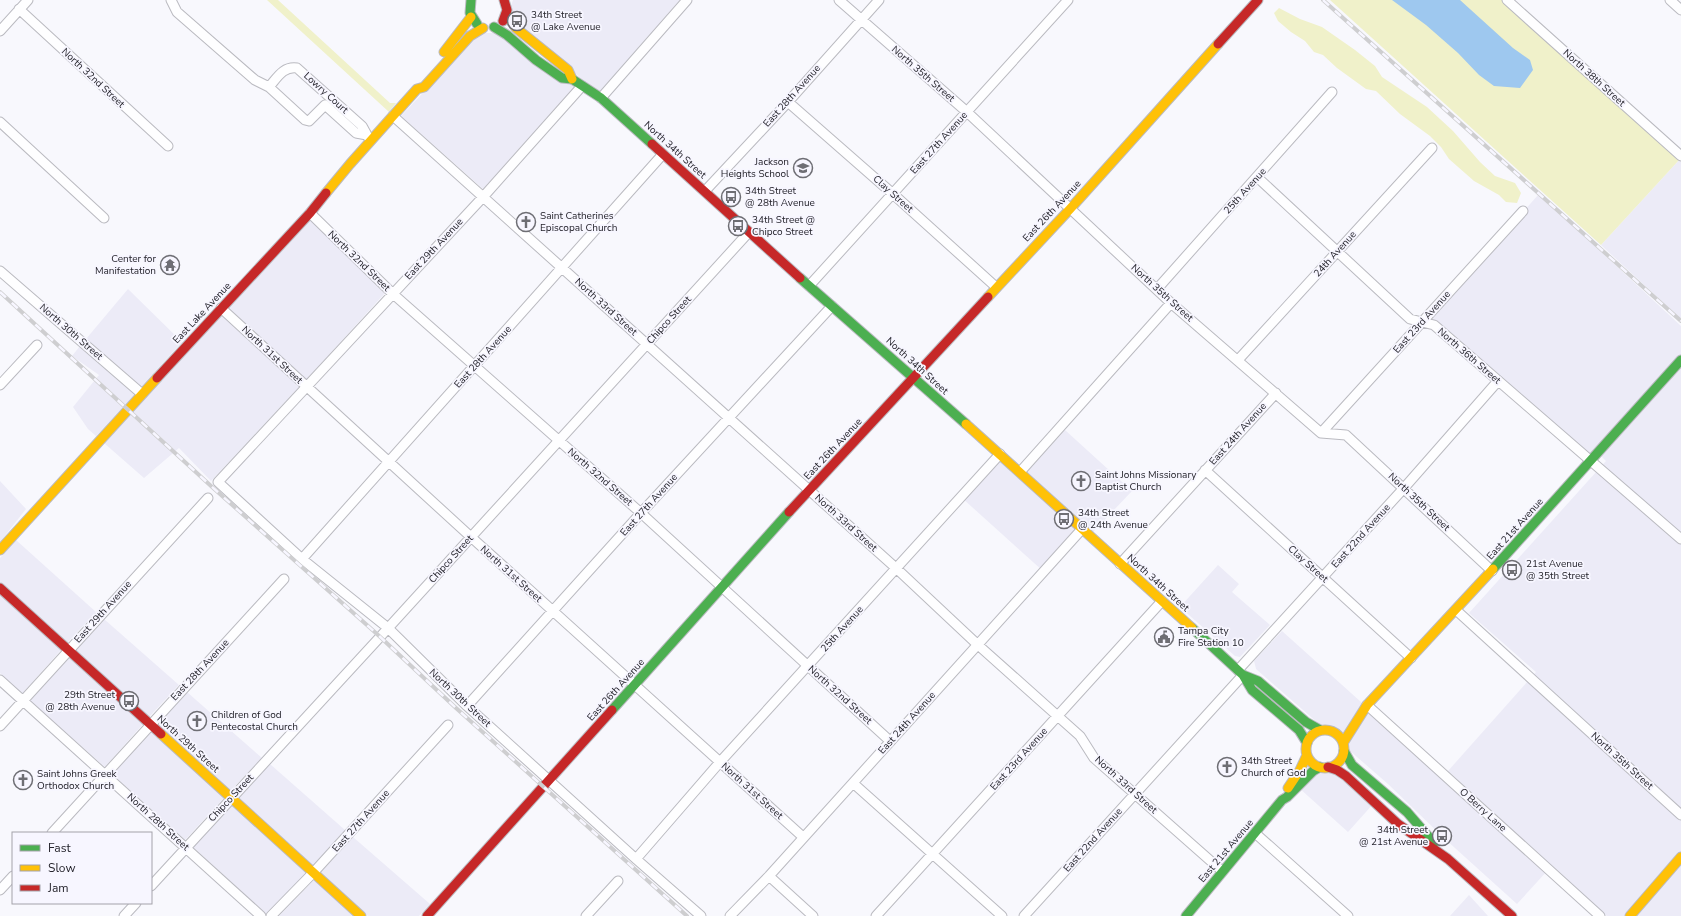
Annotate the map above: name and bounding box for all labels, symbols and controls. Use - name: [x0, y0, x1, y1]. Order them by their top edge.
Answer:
- place label: 34th Street @ Lake Avenue: [531, 8, 601, 34]
- bus stop icon: 34th Street @ Lake Avenue: [506, 10, 528, 32]
- street label: North 35th Street: [888, 43, 958, 106]
- street label: North 32nd Street: [58, 45, 128, 111]
- street label: North 38th Street: [1560, 46, 1629, 110]
- street label: East 28th Avenue: [760, 62, 824, 130]
- street label: Lowry Court: [301, 69, 352, 117]
- street label: East 27th Avenue: [907, 109, 971, 177]
- street label: North 34th Street: [641, 118, 710, 182]
- place label: Jackson Heights School: [721, 155, 789, 181]
- school or university icon: Jackson Heights School: [792, 157, 814, 179]
- street label: 25th Avenue: [1220, 165, 1270, 217]
- street label: Clay Street: [870, 172, 917, 216]
- street label: East 26th Avenue: [1020, 177, 1084, 245]
- place label: 34th Street @ 28th Avenue: [745, 184, 815, 210]
- bus stop icon: 34th Street @ 28th Avenue: [720, 186, 742, 208]
- place label: Saint Catherines Episcopal Church: [540, 209, 617, 235]
- church icon: Saint Catherines Episcopal Church: [515, 211, 537, 233]
- place label: 34th Street @ Chipco Street: [752, 213, 815, 239]
- street label: East 29th Avenue: [402, 215, 466, 283]
- bus stop icon: 34th Street @ Chipco Street: [727, 215, 749, 237]
- street label: North 32nd Street: [325, 228, 394, 295]
- street label: 24th Avenue: [1310, 228, 1360, 280]
- place label: Center for Manifestation: [95, 252, 156, 278]
- temple icon: Center for Manifestation: [159, 254, 181, 276]
- street label: North 35th Street: [1128, 261, 1197, 325]
- street label: North 33rd Street: [572, 275, 641, 339]
- street label: East Lake Avenue: [170, 279, 234, 347]
- street label: East 23rd Avenue: [1390, 288, 1454, 356]
- street label: Chipco Street: [644, 292, 695, 347]
- street label: North 30th Street: [36, 301, 106, 364]
- street label: North 31st Street: [238, 323, 306, 387]
- street label: East 28th Avenue: [451, 323, 515, 391]
- street label: North 36th Street: [1434, 325, 1504, 388]
- street label: North 34th Street: [883, 334, 952, 398]
- street label: East 24th Avenue: [1206, 400, 1270, 468]
- street label: East 26th Avenue: [801, 415, 865, 483]
- street label: North 32nd Street: [564, 445, 636, 509]
- place label: Saint Johns Missionary Baptist Church: [1095, 468, 1197, 494]
- church icon: Saint Johns Missionary Baptist Church: [1070, 470, 1092, 492]
- street label: North 35th Street: [1385, 470, 1453, 535]
- street label: East 27th Avenue: [617, 471, 681, 539]
- street label: North 33rd Street: [812, 491, 881, 555]
- street label: East 21st Avenue: [1483, 495, 1547, 563]
- street label: East 22nd Avenue: [1328, 501, 1394, 571]
- place label: 34th Street @ 24th Avenue: [1078, 506, 1148, 532]
- bus stop icon: 34th Street @ 24th Avenue: [1053, 508, 1075, 530]
- street label: Chipco Street: [426, 531, 477, 586]
- street label: North 31st Street: [477, 542, 545, 606]
- street label: Clay Street: [1285, 542, 1332, 586]
- street label: North 34th Street: [1124, 551, 1193, 615]
- place label: 21st Avenue @ 35th Street: [1526, 557, 1590, 583]
- bus stop icon: 21st Avenue @ 35th Street: [1501, 559, 1523, 581]
- street label: East 29th Avenue: [71, 578, 135, 646]
- street label: 25th Avenue: [817, 603, 867, 655]
- place label: Tampa City Fire Station 10: [1178, 624, 1244, 650]
- public building icon: Tampa City Fire Station 10: [1153, 626, 1175, 648]
- street label: East 28th Avenue: [168, 636, 232, 704]
- street label: East 26th Avenue: [584, 656, 648, 724]
- street label: North 32nd Street: [805, 662, 875, 728]
- street label: North 30th Street: [426, 666, 494, 731]
- place label: 29th Street @ 28th Avenue: [45, 688, 115, 714]
- street label: East 24th Avenue: [875, 689, 939, 757]
- bus stop icon: 29th Street @ 28th Avenue: [118, 690, 140, 712]
- place label: Children of God Pentecostal Church: [211, 708, 298, 734]
- church icon: Children of God Pentecostal Church: [186, 710, 208, 732]
- street label: North 29th Street: [154, 712, 223, 776]
- street label: East 23rd Avenue: [987, 725, 1051, 793]
- street label: North 35th Street: [1588, 729, 1657, 793]
- street label: North 33rd Street: [1092, 753, 1161, 817]
- place label: 34th Street Church of God: [1241, 754, 1306, 780]
- church icon: 34th Street Church of God: [1216, 756, 1238, 778]
- street label: North 31st Street: [718, 759, 786, 823]
- place label: Saint Johns Greek Orthodox Church: [37, 767, 117, 793]
- church icon: Saint Johns Greek Orthodox Church: [12, 769, 34, 791]
- street label: Chipco Street: [205, 771, 257, 825]
- street label: O Berry Lane: [1456, 785, 1510, 835]
- street label: East 27th Avenue: [329, 787, 393, 855]
- street label: North 28th Street: [124, 790, 193, 854]
- street label: East 22nd Avenue: [1060, 805, 1126, 875]
- street label: East 21st Avenue: [1195, 816, 1257, 886]
- place label: 34th Street @ 21st Avenue: [1359, 823, 1428, 849]
- bus stop icon: 34th Street @ 21st Avenue: [1431, 825, 1453, 847]
- legend: [12, 832, 152, 904]
- text: Fast: [48, 840, 71, 856]
- text: Slow: [48, 860, 76, 876]
- text: Jam: [47, 880, 69, 896]

